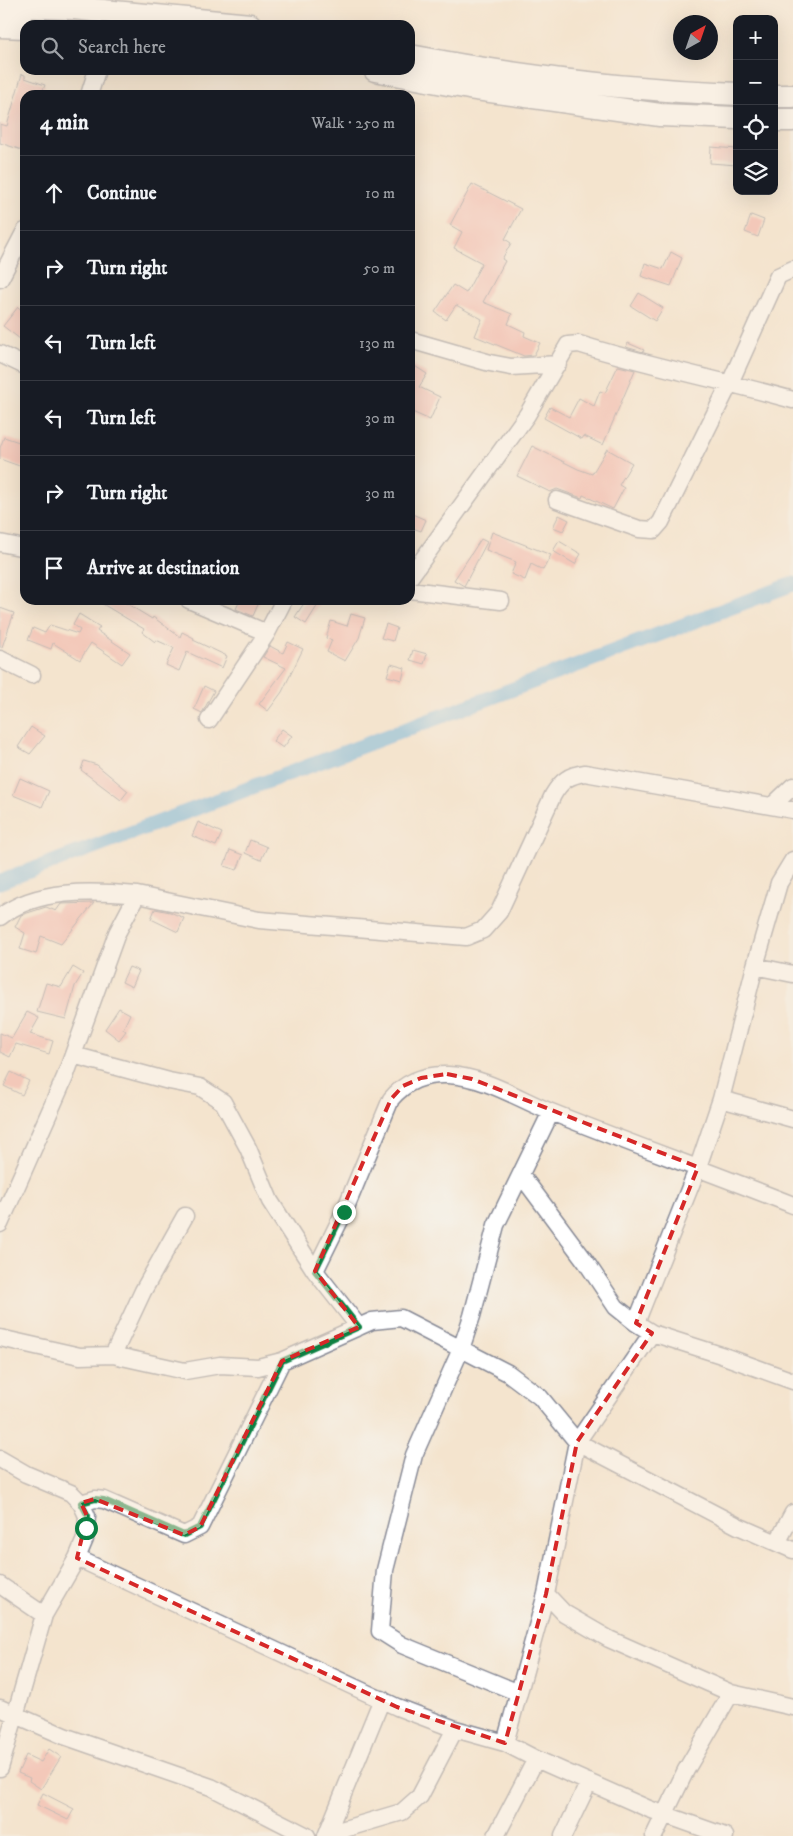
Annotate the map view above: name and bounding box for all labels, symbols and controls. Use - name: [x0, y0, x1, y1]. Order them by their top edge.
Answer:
- north arrow: [673, 15, 718, 60]
- map controls: [733, 15, 778, 195]
- button: +: [733, 15, 778, 60]
- search box: [20, 20, 415, 75]
- icon: search: [38, 34, 66, 62]
- text: Search here: [78, 36, 166, 59]
- button: −: [733, 60, 778, 105]
- button: locate: [733, 105, 778, 150]
- text: 4 min: [40, 110, 89, 136]
- text: Walk · 250 m: [311, 113, 395, 133]
- button: layers: [733, 150, 778, 195]
- icon: ahead: [40, 179, 68, 207]
- text: Continue: [87, 182, 157, 205]
- text: 10 m: [365, 183, 395, 203]
- icon: right: [40, 254, 68, 282]
- text: Turn right: [87, 257, 167, 280]
- text: 50 m: [363, 258, 395, 278]
- icon: left: [40, 329, 68, 357]
- text: Turn left: [87, 332, 156, 355]
- text: 130 m: [359, 333, 395, 353]
- icon: left: [40, 404, 68, 432]
- text: Turn left: [87, 407, 156, 430]
- text: 30 m: [365, 408, 395, 428]
- icon: right: [40, 479, 68, 507]
- text: Turn right: [87, 482, 167, 505]
- text: 30 m: [365, 483, 395, 503]
- icon: arrive: [40, 554, 68, 582]
- text: Arrive at destination: [87, 557, 239, 580]
- route end: [333, 1201, 356, 1224]
- route start: [75, 1517, 98, 1540]

